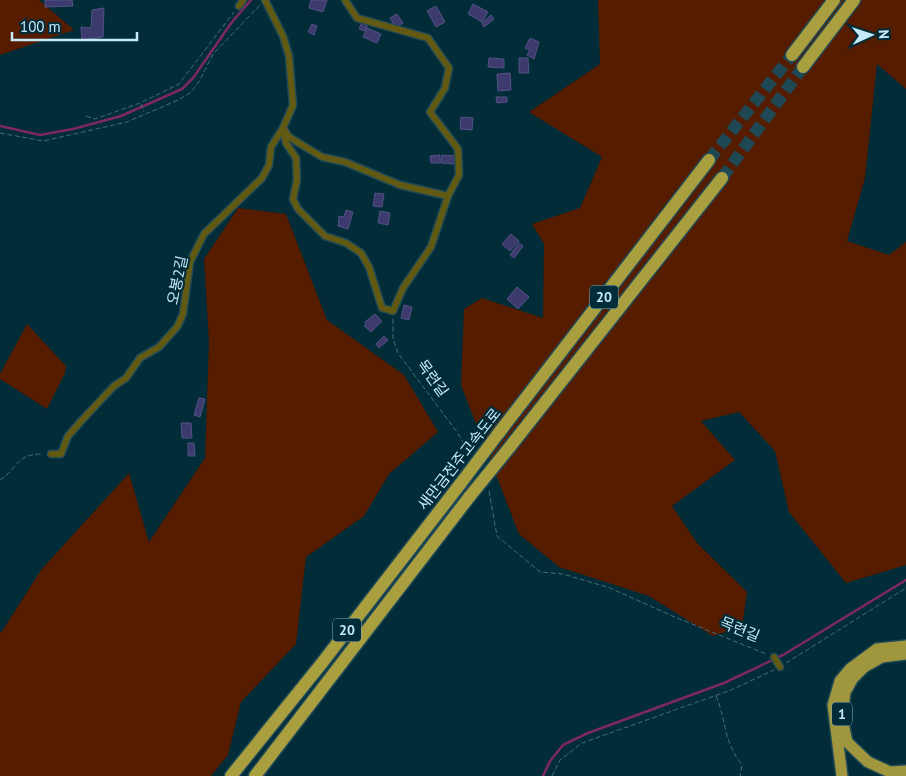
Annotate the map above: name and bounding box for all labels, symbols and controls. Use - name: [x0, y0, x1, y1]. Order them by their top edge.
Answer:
- scale bar: [12, 10, 138, 42]
- north arrow: [846, 10, 896, 60]
- text: 100 m: [20, 17, 61, 36]
- text: N: [875, 29, 893, 39]
- street label: 오봉2길: [163, 254, 191, 306]
- road number: 20: [590, 286, 618, 308]
- street label: 목련길: [413, 356, 453, 400]
- street label: 새만금전주고속도로: [413, 404, 505, 514]
- street label: 목련길: [717, 612, 763, 646]
- road number: 20: [333, 618, 361, 642]
- road number: 1: [832, 702, 852, 726]

